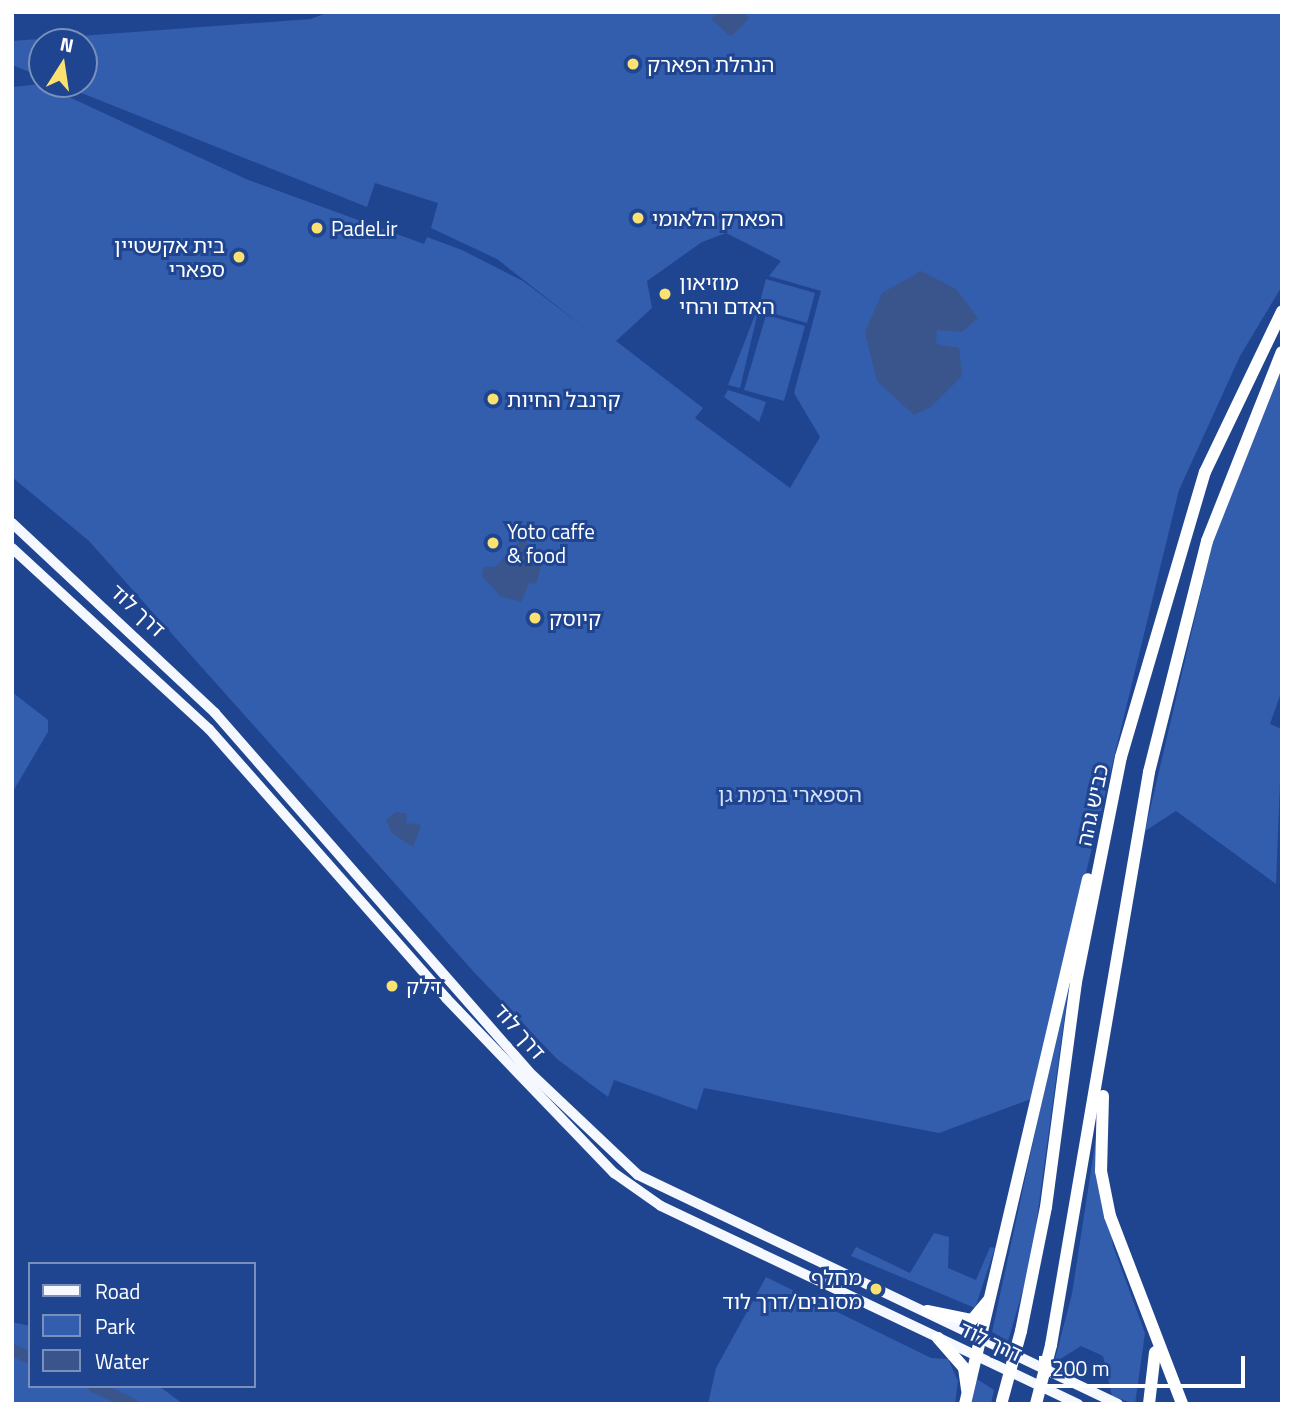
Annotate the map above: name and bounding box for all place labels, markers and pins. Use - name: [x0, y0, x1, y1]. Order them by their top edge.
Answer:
- place label: הנהלת הפארק: [647, 51, 774, 77]
- marker: הנהלת הפארק: [625, 56, 641, 72]
- place label: הפארק הלאומי: [652, 205, 784, 231]
- marker: הפארק הלאומי: [630, 210, 646, 226]
- place label: PadeLir: [331, 215, 398, 241]
- marker: PadeLir: [309, 220, 325, 236]
- place label: בית אקשטיין ספארי: [114, 232, 225, 282]
- marker: בית אקשטיין ספארי: [231, 249, 247, 265]
- place label: מוזיאון האדם והחי: [679, 269, 775, 319]
- marker: מוזיאון האדם והחי: [657, 286, 673, 302]
- place label: קרנבל החיות: [507, 386, 621, 412]
- marker: קרנבל החיות: [485, 391, 501, 407]
- place label: Yoto caffe & food: [507, 518, 595, 568]
- marker: Yoto caffe & food: [485, 535, 501, 551]
- place label: קיוסק: [549, 605, 601, 631]
- marker: קיוסק: [527, 610, 543, 626]
- place label: דלק: [406, 973, 442, 999]
- marker: דלק: [384, 978, 400, 994]
- place label: מחלף מסובים/דרך לוד: [722, 1264, 862, 1314]
- marker: מחלף מסובים/דרך לוד: [868, 1281, 884, 1297]

